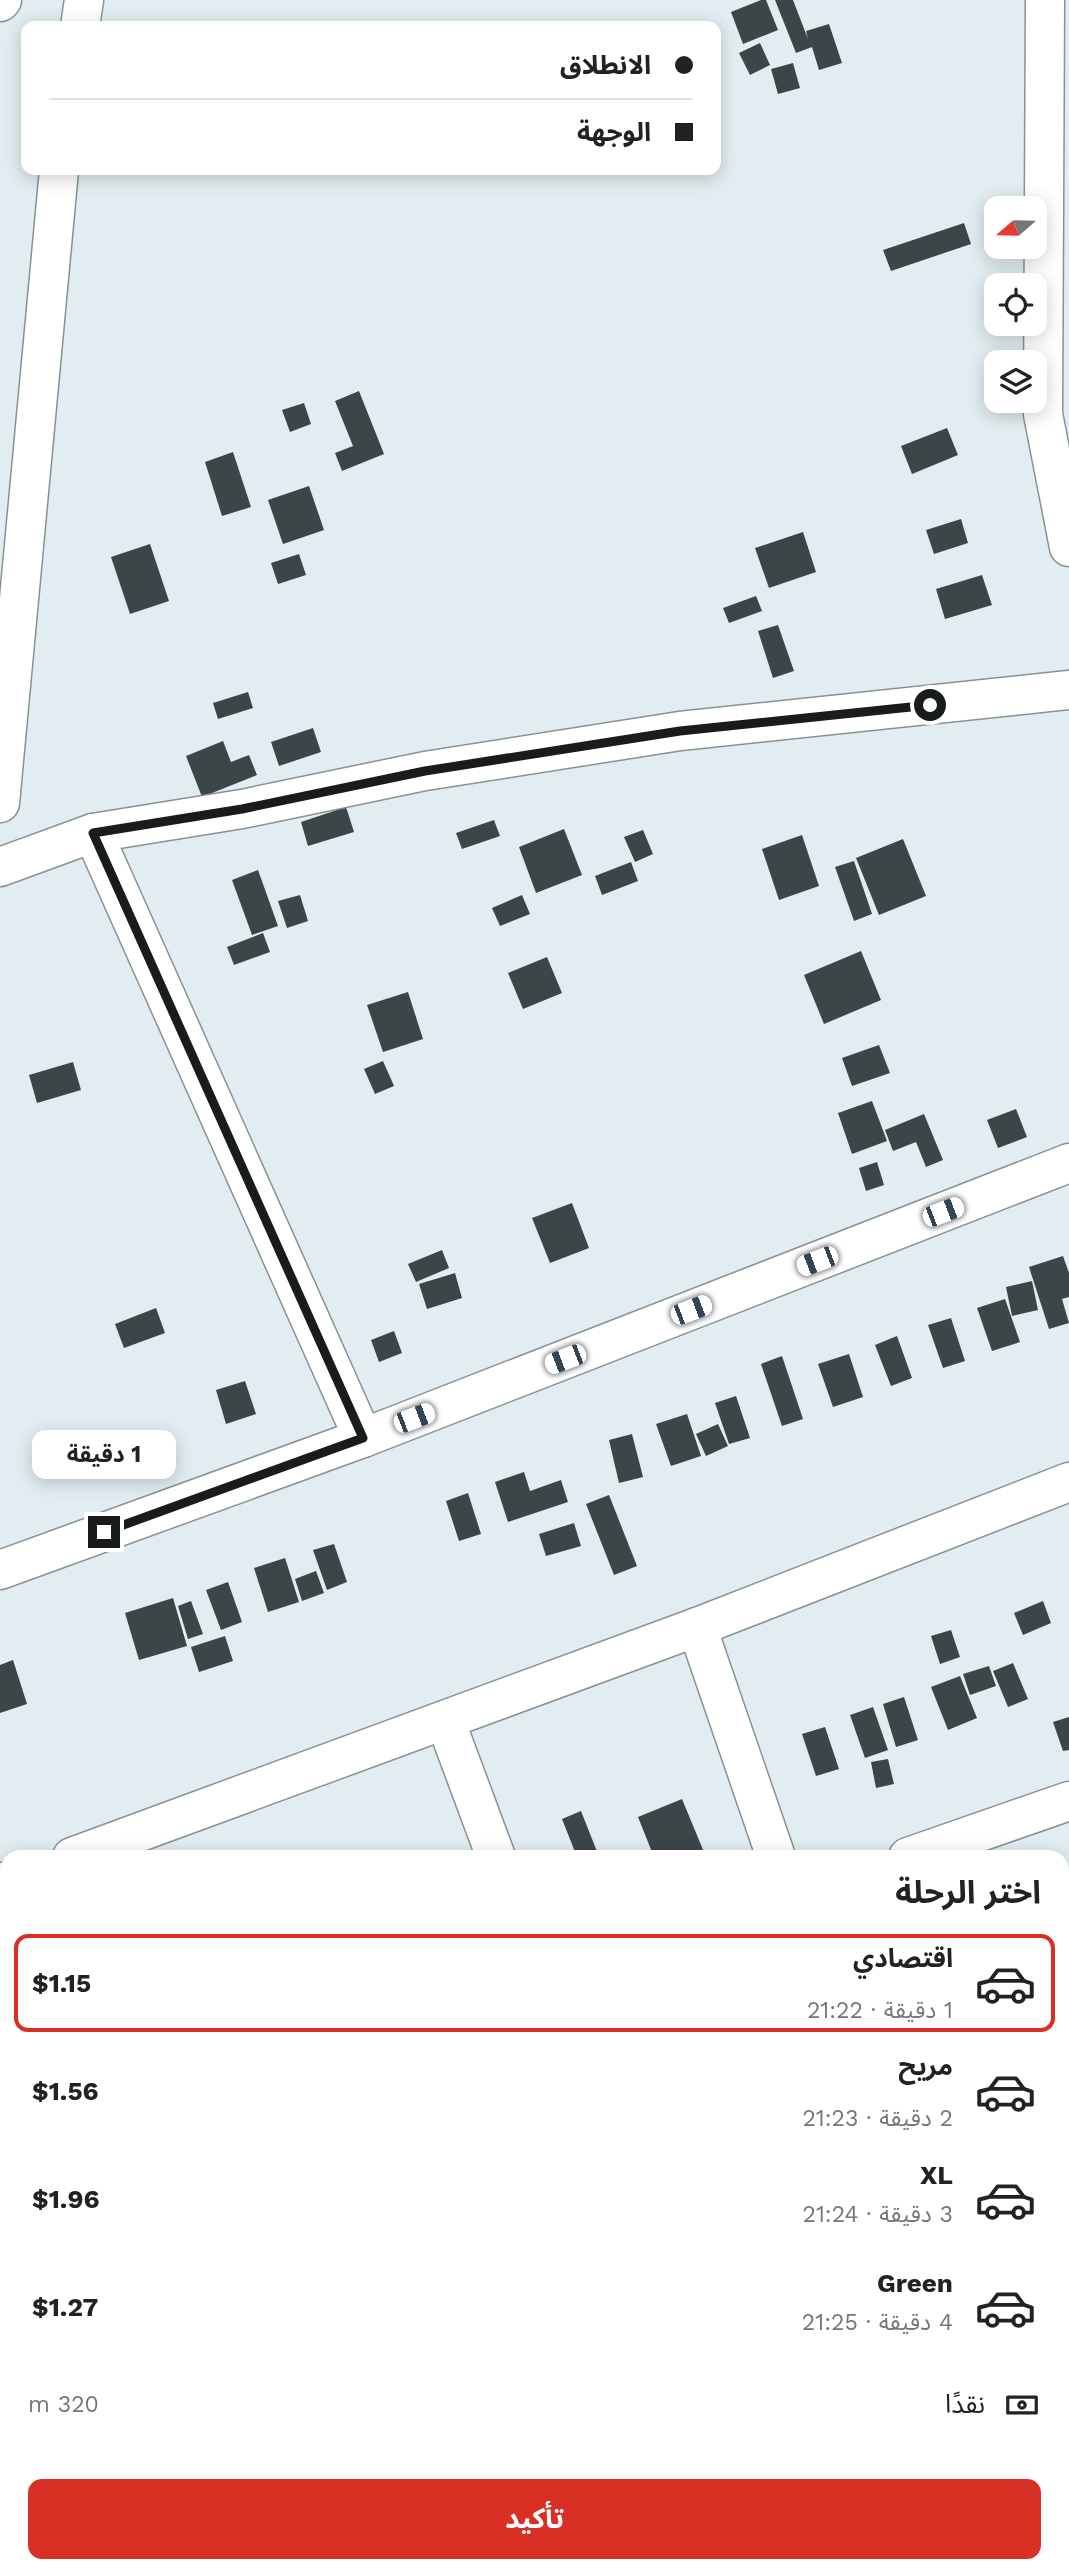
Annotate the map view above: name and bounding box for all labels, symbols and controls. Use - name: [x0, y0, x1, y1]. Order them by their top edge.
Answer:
- text: الانطلاق: [560, 50, 651, 80]
- text: الوجهة: [577, 117, 651, 147]
- north arrow: [984, 196, 1046, 259]
- map controls: [984, 196, 1047, 413]
- button: locate: [984, 273, 1047, 336]
- button: layers: [984, 350, 1047, 413]
- route start: [914, 689, 946, 721]
- car: [920, 1195, 967, 1229]
- car: [794, 1244, 841, 1278]
- car: [668, 1293, 715, 1327]
- car: [542, 1342, 589, 1376]
- car: [391, 1401, 438, 1435]
- callout: 1 دقيقة: [32, 1430, 176, 1480]
- text: 1 دقيقة: [67, 1441, 141, 1468]
- route end: [88, 1516, 120, 1548]
- text: اختر الرحلة: [895, 1873, 1041, 1911]
- text: اقتصادي: [853, 1943, 953, 1973]
- icon: car: [974, 1952, 1037, 2015]
- text: $1.15: [32, 1968, 91, 1998]
- text: 1 دقيقة · 21:22: [807, 1997, 953, 2024]
- text: مريح: [898, 2051, 953, 2081]
- icon: car: [974, 2060, 1037, 2123]
- text: $1.56: [32, 2076, 99, 2106]
- text: 2 دقيقة · 21:23: [802, 2105, 953, 2132]
- text: XL: [920, 2160, 953, 2190]
- icon: car: [974, 2168, 1037, 2231]
- text: $1.96: [32, 2184, 99, 2214]
- text: 3 دقيقة · 21:24: [802, 2201, 953, 2228]
- text: Green: [877, 2268, 953, 2298]
- icon: car: [974, 2276, 1037, 2339]
- text: $1.27: [32, 2292, 98, 2322]
- text: 4 دقيقة · 21:25: [802, 2309, 953, 2336]
- icon: cash: [1003, 2386, 1041, 2424]
- text: نقدًا: [945, 2389, 985, 2419]
- text: 320 m: [28, 2391, 99, 2418]
- button: تأكيد: [28, 2479, 1041, 2559]

